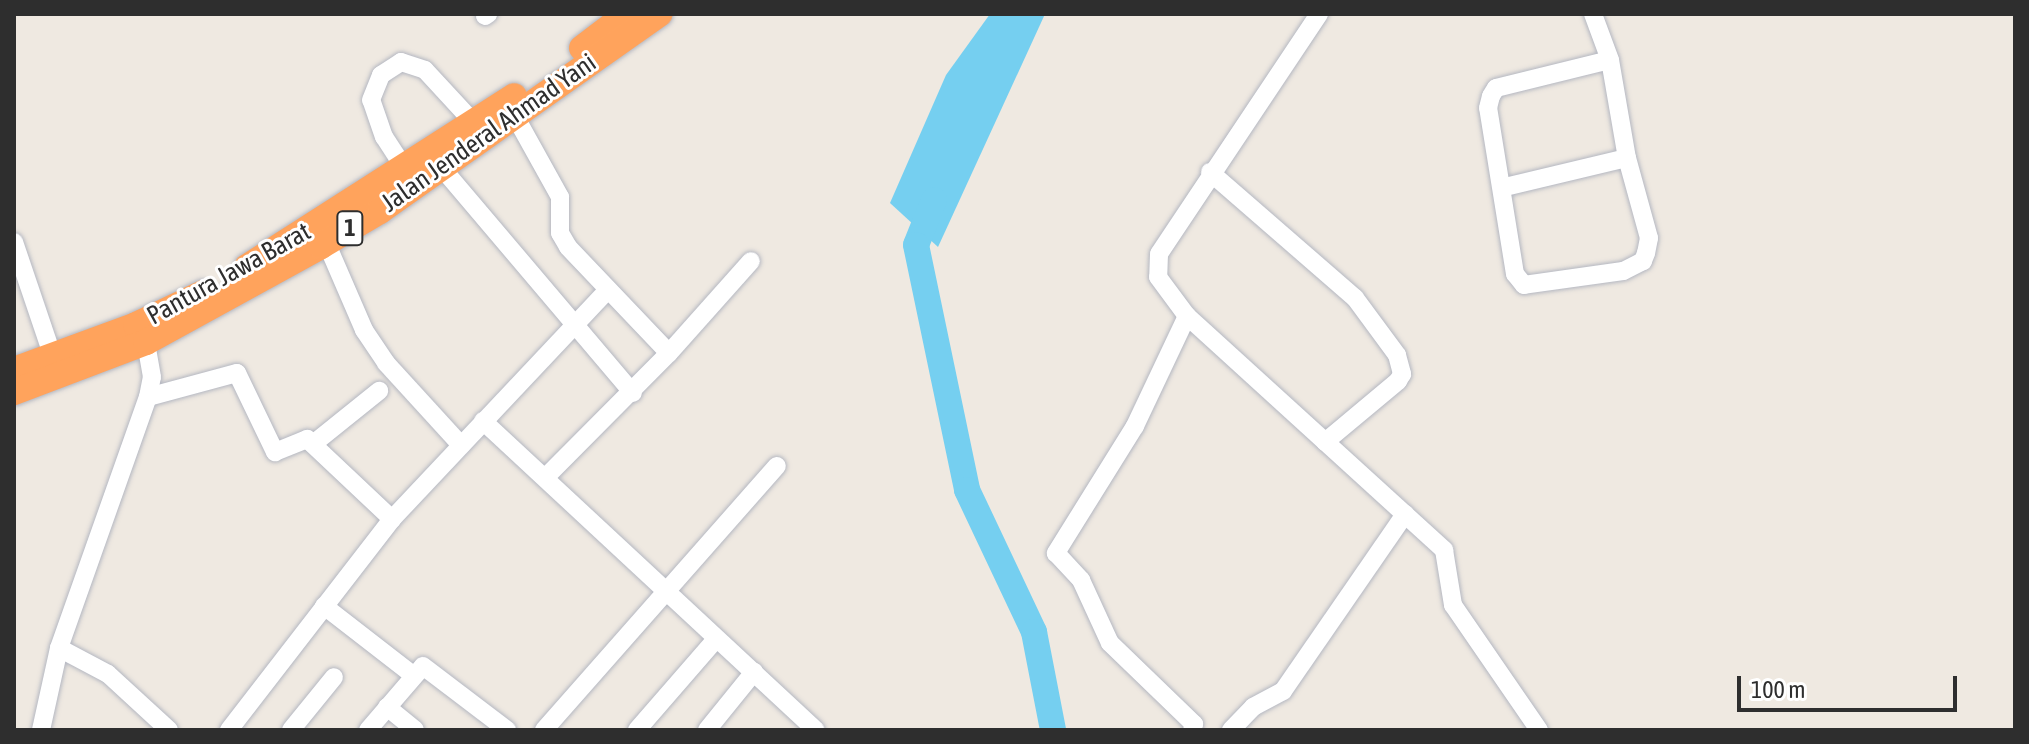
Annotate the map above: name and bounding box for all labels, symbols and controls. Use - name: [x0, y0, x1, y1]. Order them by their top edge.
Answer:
- street label: Jalan Jenderal Ahmad Yani: [376, 47, 602, 219]
- road number: 1: [336, 208, 364, 248]
- street label: Pantura Jawa Barat: [142, 216, 316, 332]
- scale bar: [1741, 660, 1961, 710]
- text: 100 m: [1751, 676, 1805, 703]

